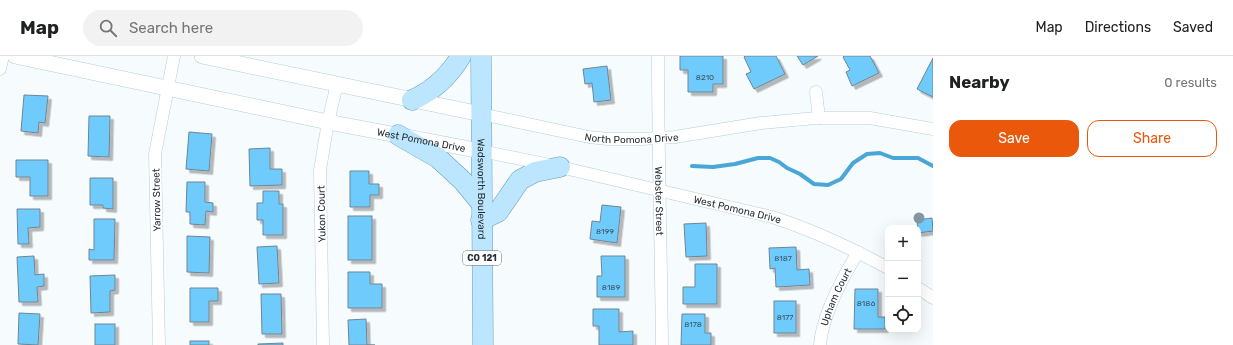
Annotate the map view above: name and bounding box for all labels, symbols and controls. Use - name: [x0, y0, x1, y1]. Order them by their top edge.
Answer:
- search box: [83, 10, 363, 46]
- text: Map: [20, 16, 59, 39]
- icon: search: [97, 17, 119, 39]
- text: Search here: [129, 19, 213, 37]
- text: Map: [1036, 19, 1063, 36]
- text: Directions: [1085, 19, 1151, 36]
- text: Saved: [1173, 19, 1213, 36]
- text: Nearby: [949, 72, 1010, 92]
- house number: 8210: [696, 73, 714, 82]
- text: 0 results: [1164, 75, 1217, 90]
- button: Save: [949, 120, 1079, 157]
- button: Share: [1087, 120, 1217, 157]
- street label: West Pomona Drive: [376, 126, 467, 155]
- street label: North Pomona Drive: [583, 131, 680, 146]
- street label: Wadsworth Boulevard: [475, 138, 487, 240]
- street label: Webster Street: [652, 166, 665, 236]
- street label: Yarrow Street: [150, 168, 164, 232]
- street label: Yukon Court: [316, 185, 328, 243]
- street label: West Pomona Drive: [692, 194, 783, 227]
- map controls: [885, 225, 921, 333]
- button: +: [885, 225, 921, 261]
- house number: 8199: [596, 227, 614, 236]
- road number: CO 121: [463, 251, 501, 265]
- house number: 8187: [774, 254, 792, 263]
- button: −: [885, 261, 921, 297]
- street label: Upham Court: [819, 266, 855, 327]
- house number: 8189: [602, 283, 620, 292]
- button: locate: [885, 297, 921, 333]
- house number: 8186: [857, 299, 875, 308]
- house number: 8177: [777, 313, 793, 322]
- house number: 8178: [684, 320, 702, 329]

